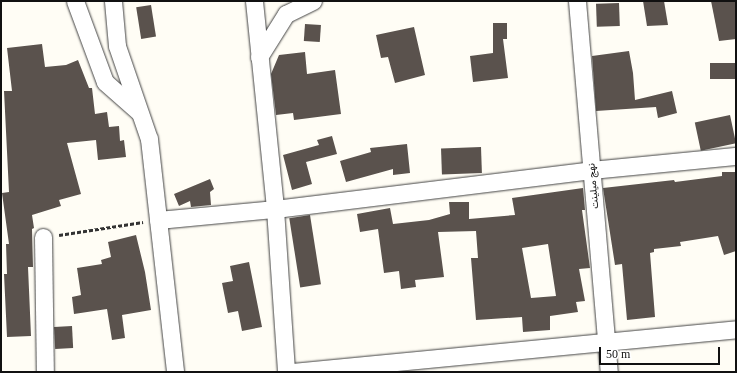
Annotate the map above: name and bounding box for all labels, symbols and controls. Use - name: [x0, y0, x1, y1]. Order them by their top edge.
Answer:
- street label: نهج ميلينت: [585, 163, 601, 209]
- scale bar: [601, 339, 722, 365]
- text: 50 m: [606, 347, 630, 361]

